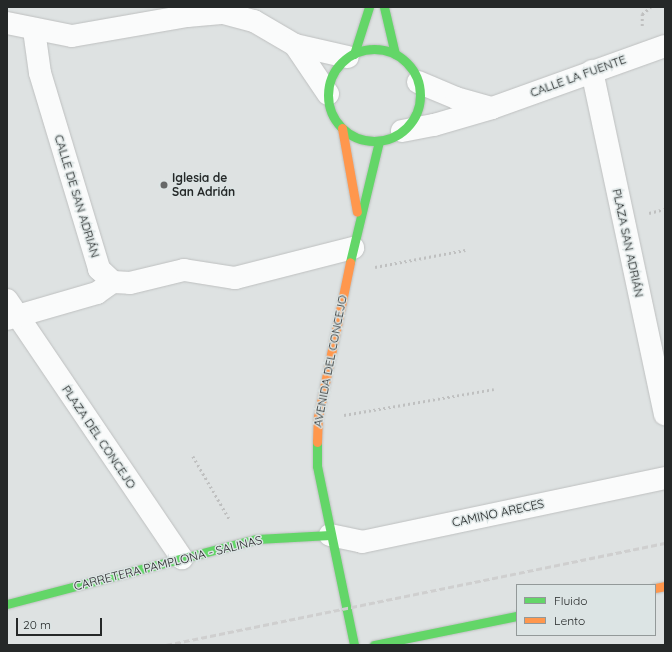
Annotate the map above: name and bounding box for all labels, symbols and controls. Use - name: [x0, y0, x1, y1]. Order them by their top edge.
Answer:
- street label: CALLE LA FUENTE: [528, 52, 628, 100]
- street label: CALLE DE SAN ADRIÁN: [51, 133, 103, 259]
- place label: Iglesia de San Adrián: [172, 171, 235, 199]
- marker: Iglesia de San Adrián: [159, 180, 169, 190]
- street label: PLAZA SAN ADRIÁN: [609, 187, 647, 299]
- street label: AVENIDA DEL CONCEJO: [310, 294, 350, 428]
- street label: PLAZA DEL CONCEJO: [59, 383, 139, 491]
- street label: CAMINO ARECES: [451, 496, 545, 530]
- street label: CARRETERA PAMPLONA - SALINAS: [72, 533, 264, 593]
- legend: [516, 584, 656, 636]
- text: Fluido: [554, 593, 587, 608]
- scale bar: [18, 610, 104, 636]
- text: Lento: [554, 613, 585, 628]
- text: 20 m: [23, 617, 51, 632]

